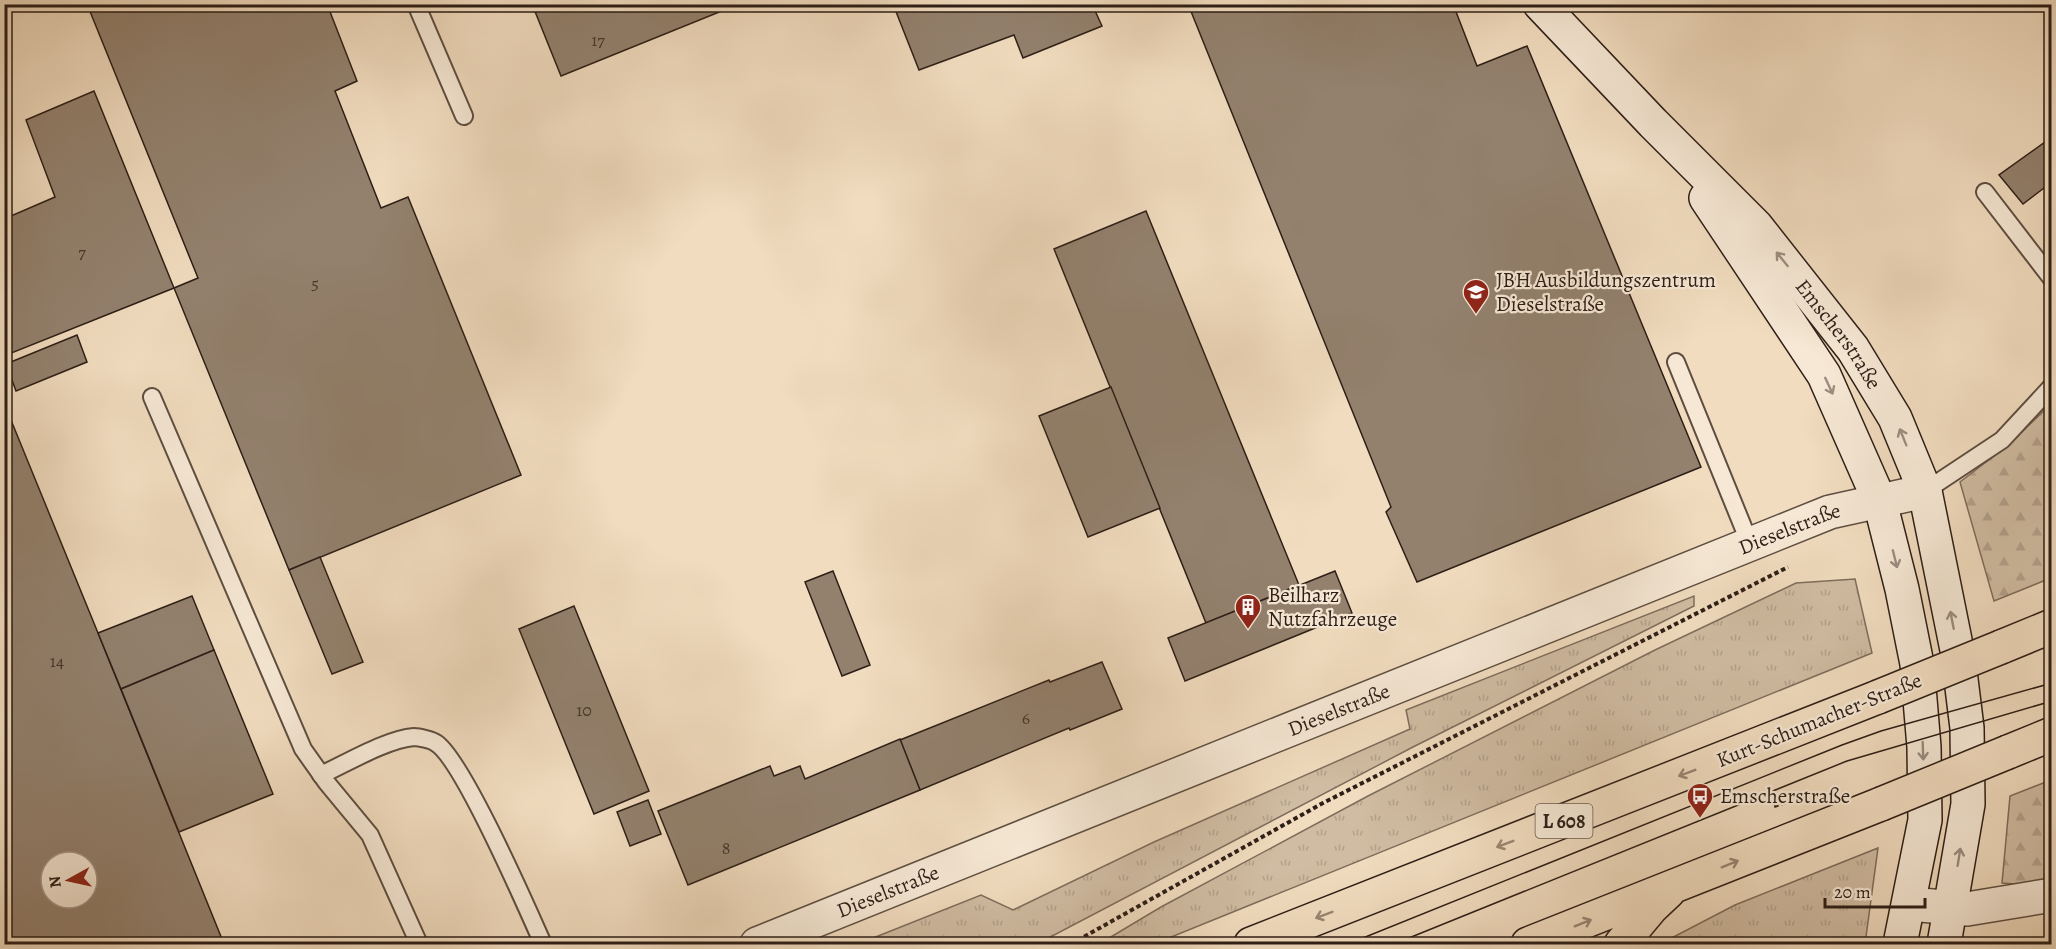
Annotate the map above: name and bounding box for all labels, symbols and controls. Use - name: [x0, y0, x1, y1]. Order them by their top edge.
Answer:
- house number: 17: [591, 28, 605, 52]
- house number: 7: [78, 240, 86, 264]
- one-way arrow: [1775, 251, 1788, 267]
- place label: JBH Ausbildungszentrum Dieselstraße: [1496, 266, 1716, 318]
- house number: 5: [311, 271, 319, 295]
- street label: Emscherstraße: [1789, 273, 1888, 394]
- school or university icon: JBH Ausbildungszentrum Dieselstraße: [1461, 277, 1491, 315]
- one-way arrow: [1823, 376, 1835, 394]
- one-way arrow: [1897, 428, 1908, 447]
- street label: Dieselstraße: [1734, 496, 1843, 561]
- one-way arrow: [1889, 549, 1901, 568]
- place label: Beilharz Nutzfahrzeuge: [1268, 581, 1397, 633]
- building icon: Beilharz Nutzfahrzeuge: [1233, 592, 1263, 630]
- one-way arrow: [1946, 611, 1957, 630]
- house number: 14: [50, 649, 64, 673]
- street label: Kurt-Schumacher-Straße: [1712, 666, 1926, 774]
- street label: Dieselstraße: [1283, 677, 1394, 743]
- house number: 10: [576, 698, 592, 722]
- house number: 6: [1022, 706, 1030, 730]
- one-way arrow: [1918, 741, 1929, 761]
- one-way arrow: [1678, 768, 1696, 779]
- bus stop icon: Emscherstraße: [1685, 781, 1715, 819]
- place label: Emscherstraße: [1720, 782, 1850, 810]
- road number: L 608: [1536, 804, 1592, 838]
- house number: 8: [722, 836, 730, 860]
- one-way arrow: [1496, 839, 1515, 850]
- one-way arrow: [1954, 847, 1965, 867]
- north arrow: [39, 850, 99, 910]
- one-way arrow: [1720, 857, 1739, 868]
- street label: Dieselstraße: [832, 858, 943, 924]
- scale bar: [1825, 871, 1926, 909]
- text: N: [43, 874, 67, 889]
- text: 20 m: [1834, 880, 1871, 904]
- one-way arrow: [1315, 910, 1333, 921]
- one-way arrow: [1573, 917, 1591, 928]

